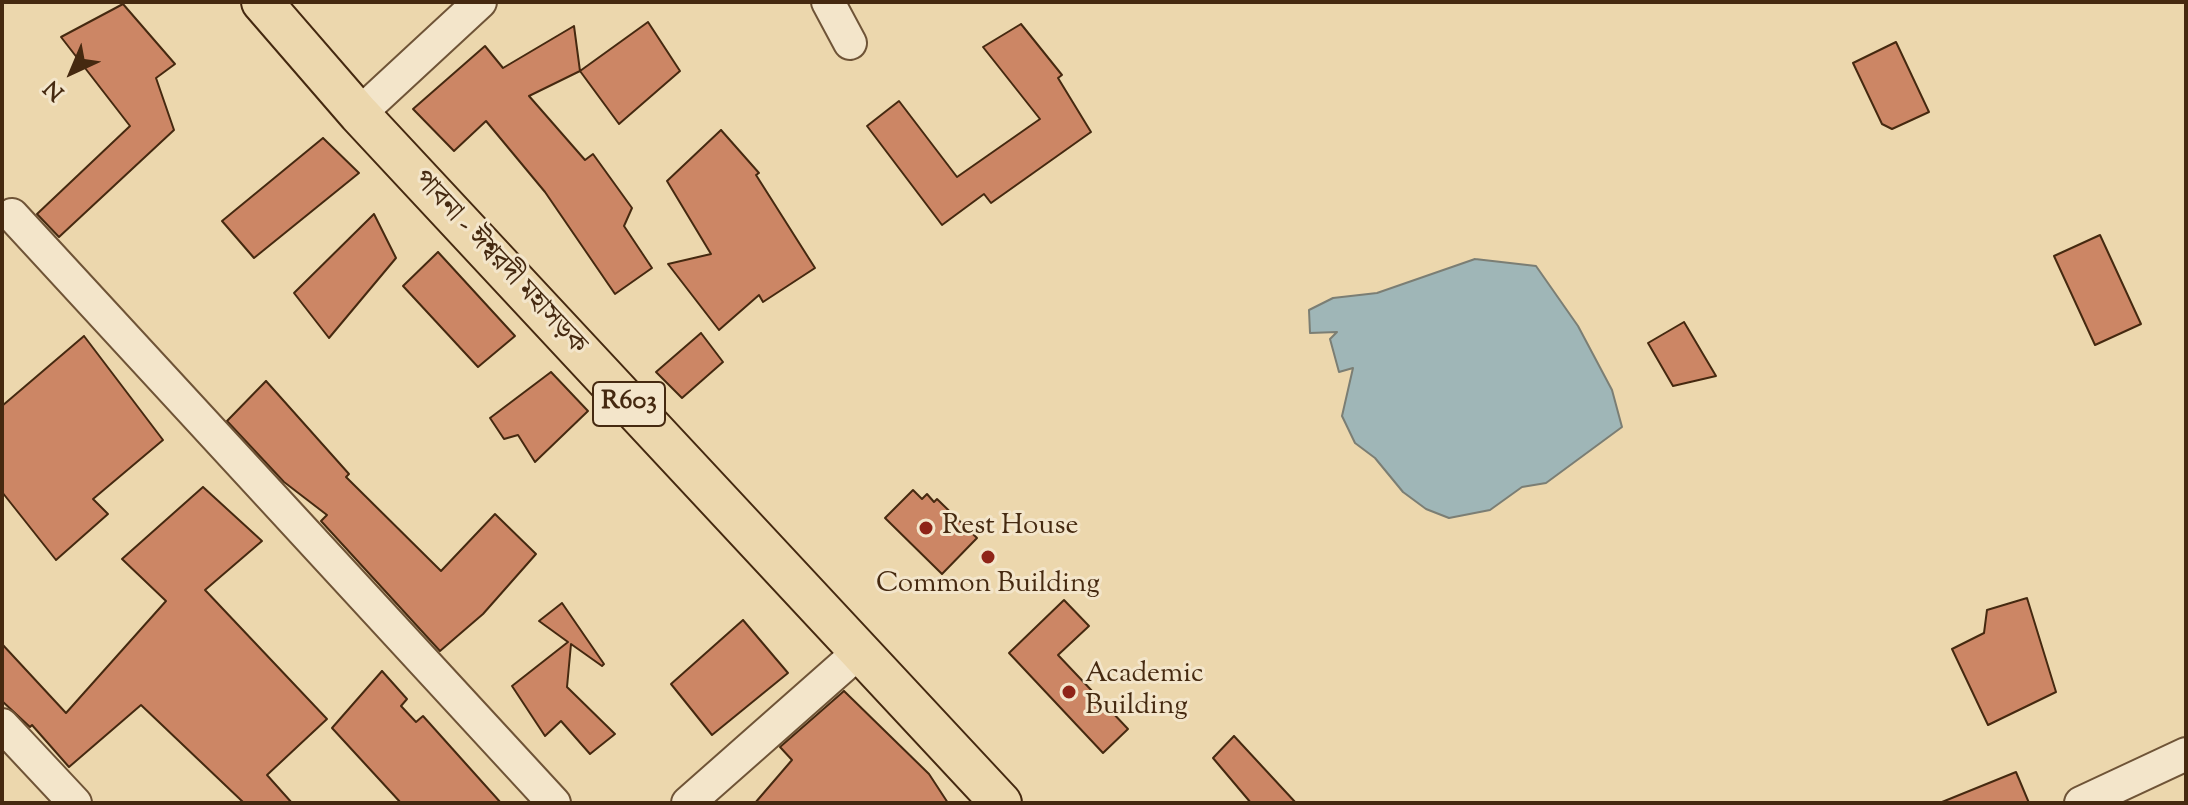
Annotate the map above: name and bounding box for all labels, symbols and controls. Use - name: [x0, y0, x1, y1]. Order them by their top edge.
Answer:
- north arrow: [32, 32, 112, 112]
- text: N: [38, 72, 73, 107]
- street label: পাবনা - ঈশ্বরদী মহাসড়ক: [404, 165, 592, 363]
- road number: R603: [593, 382, 665, 426]
- place label: Rest House: [942, 511, 1079, 545]
- marker: Rest House: [917, 519, 935, 537]
- marker: Common Building: [979, 548, 997, 566]
- place label: Common Building: [876, 569, 1100, 603]
- place label: Academic Building: [1085, 659, 1204, 725]
- marker: Academic Building: [1060, 683, 1078, 701]

